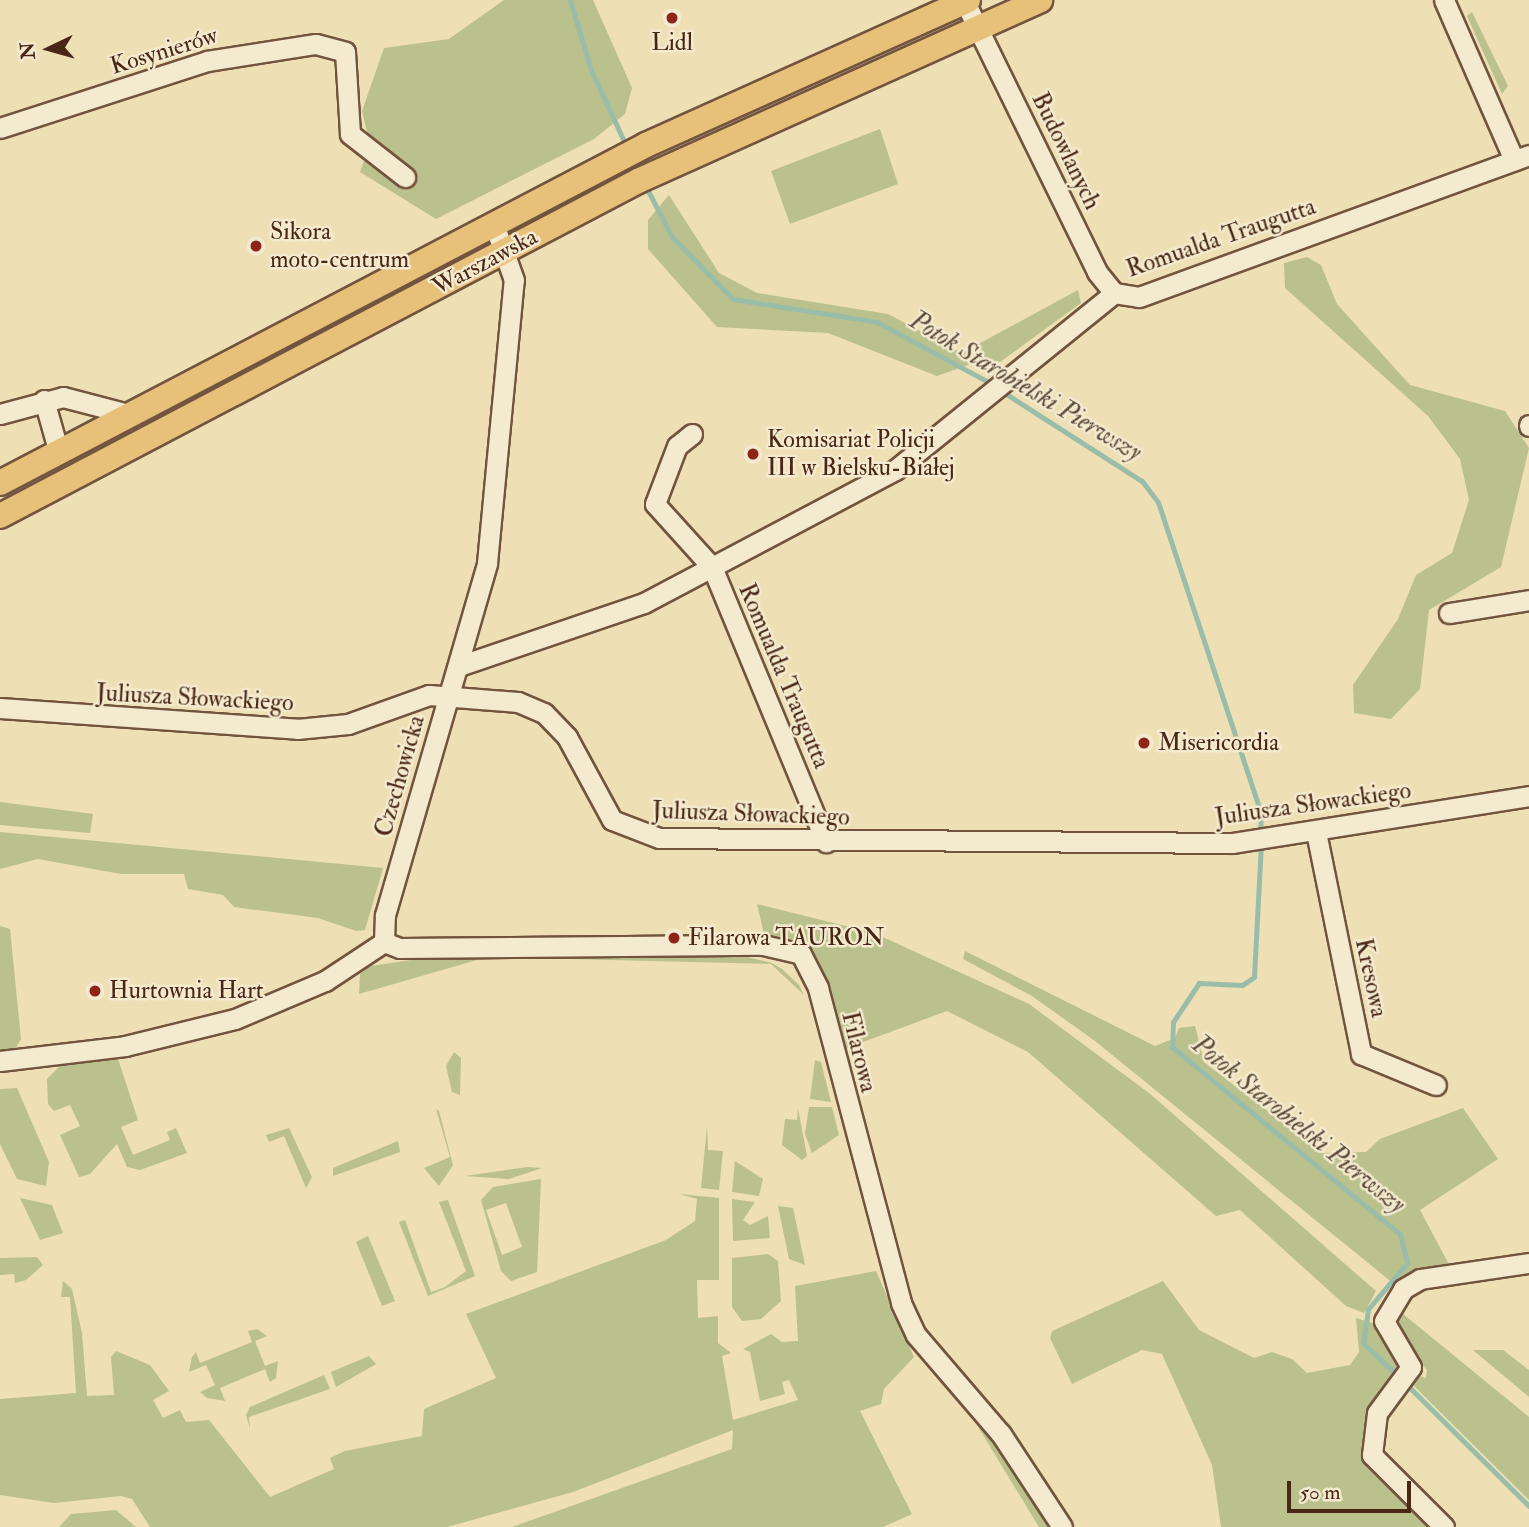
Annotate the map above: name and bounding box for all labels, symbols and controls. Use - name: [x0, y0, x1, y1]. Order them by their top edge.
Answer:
- marker: Lidl: [664, 10, 680, 26]
- north arrow: [14, 14, 84, 84]
- street label: Kosynierów: [107, 21, 221, 81]
- place label: Lidl: [651, 29, 693, 57]
- text: N: [15, 41, 41, 60]
- street label: Budowlanych: [1025, 88, 1107, 214]
- street label: Romualda Traugutta: [1123, 192, 1319, 284]
- place label: Sikora moto-centrum: [270, 218, 409, 274]
- street label: Warszawska: [428, 222, 542, 302]
- marker: Sikora moto-centrum: [248, 238, 264, 254]
- water label: Potok Starobielski Pierwszy: [903, 305, 1147, 469]
- place label: Komisariat Policji III w Bielsku-Białej: [767, 426, 955, 482]
- marker: Komisariat Policji III w Bielsku-Białej: [745, 446, 761, 462]
- street label: Romualda Traugutta: [732, 579, 836, 773]
- street label: Juliusza Słowackiego: [96, 678, 294, 718]
- street label: Czechowicka: [369, 712, 431, 840]
- place label: Misericordia: [1158, 729, 1279, 757]
- marker: Misericordia: [1136, 735, 1152, 751]
- street label: Juliusza Słowackiego: [1213, 776, 1413, 832]
- street label: Juliusza Słowackiego: [652, 796, 850, 832]
- place label: Filarowa TAURON: [688, 924, 884, 952]
- marker: Filarowa TAURON: [666, 930, 682, 946]
- street label: Kresowa: [1349, 936, 1393, 1020]
- place label: Hurtownia Hart: [109, 977, 264, 1005]
- marker: Hurtownia Hart: [87, 983, 103, 999]
- street label: Filarowa: [835, 1009, 883, 1095]
- water label: Potok Starobielski Pierwszy: [1185, 1029, 1411, 1221]
- scale bar: [1291, 1468, 1415, 1512]
- text: 50 m: [1300, 1479, 1341, 1506]

